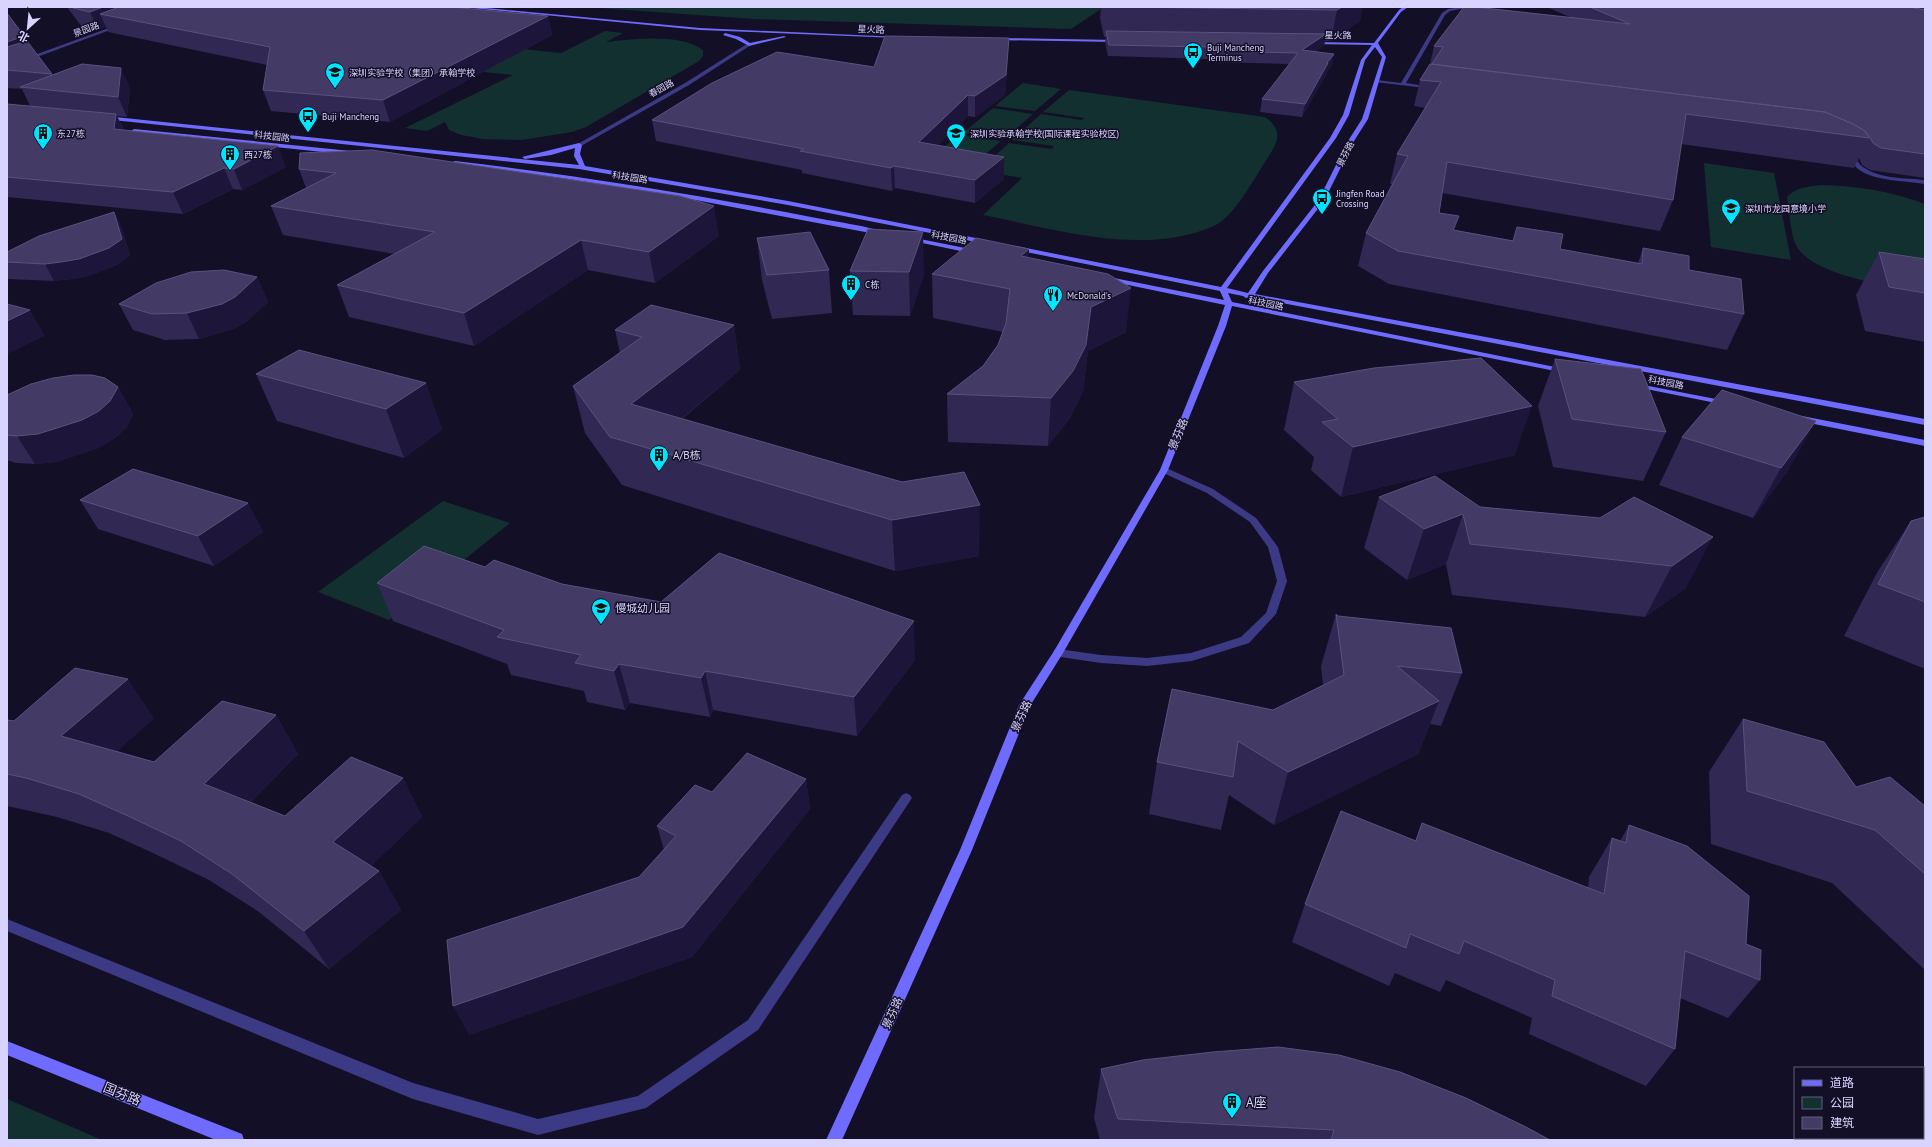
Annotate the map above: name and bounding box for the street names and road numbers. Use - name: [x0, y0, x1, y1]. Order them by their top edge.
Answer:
- street label: 景园路: [71, 19, 101, 39]
- street label: 星火路: [857, 23, 885, 35]
- street label: 星火路: [1324, 29, 1352, 41]
- street label: 春园路: [647, 77, 675, 99]
- street label: 科技园路: [254, 129, 290, 143]
- street label: 景芬路: [1334, 139, 1356, 169]
- street label: 科技园路: [611, 169, 649, 185]
- street label: 科技园路: [930, 228, 968, 246]
- street label: 科技园路: [1247, 294, 1285, 312]
- street label: 科技园路: [1647, 373, 1685, 391]
- street label: 景芬路: [1165, 416, 1191, 452]
- street label: 景芬路: [1008, 698, 1034, 734]
- street label: 景芬路: [879, 995, 905, 1031]
- street label: 国芬路: [101, 1079, 143, 1109]

